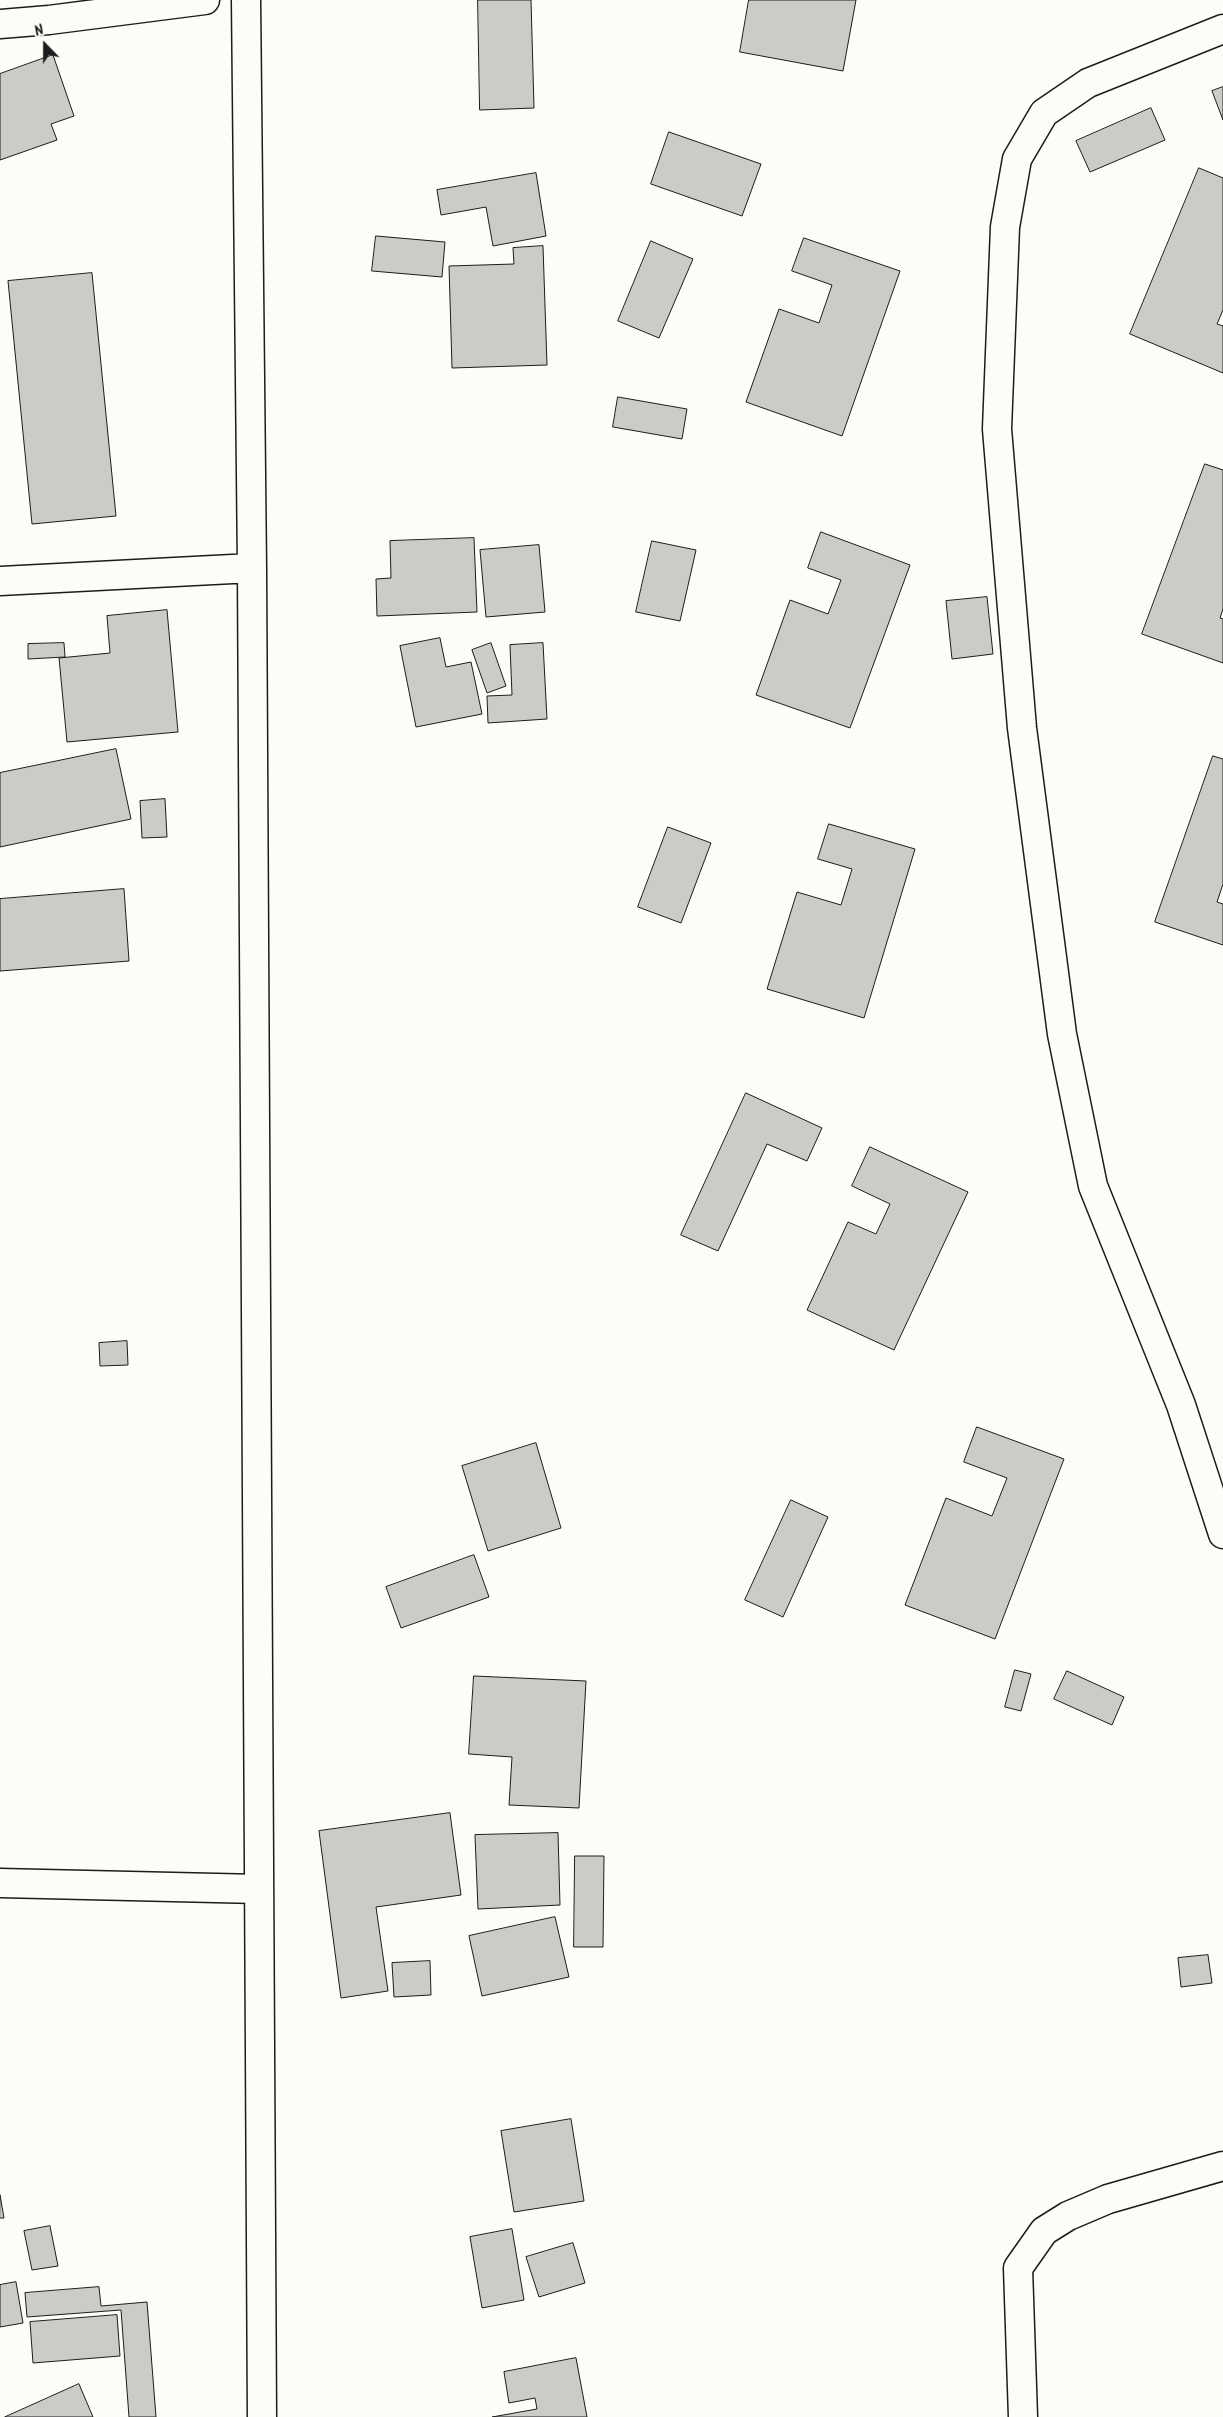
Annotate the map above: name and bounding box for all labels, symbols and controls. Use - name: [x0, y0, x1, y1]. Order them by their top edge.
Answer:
- text: N: [31, 19, 48, 43]
- north arrow: [20, 20, 70, 70]

